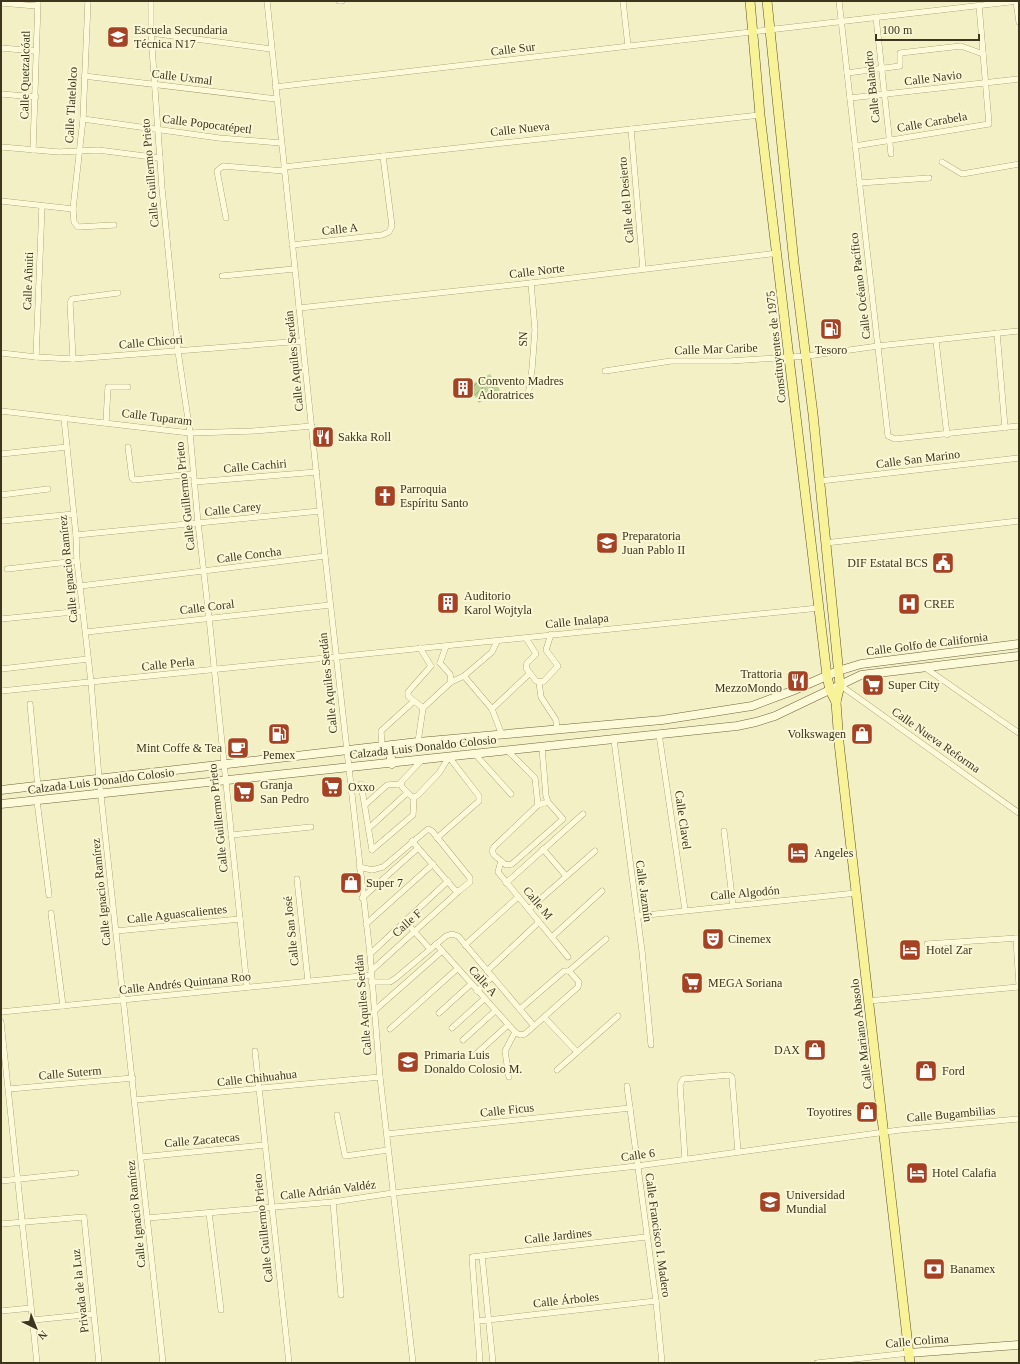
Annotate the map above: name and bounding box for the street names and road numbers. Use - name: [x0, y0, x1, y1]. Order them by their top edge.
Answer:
- street label: Calle Quetzalcóatl: [17, 30, 33, 120]
- street label: Calle Sur: [490, 39, 536, 59]
- street label: Calle Balandro: [861, 50, 883, 124]
- street label: Calle Tlatelolco: [62, 66, 80, 144]
- street label: Calle Uxmal: [151, 66, 214, 88]
- street label: Calle Navio: [904, 68, 962, 88]
- street label: Calle Carabela: [896, 109, 969, 135]
- street label: Calle Popocatépetl: [161, 112, 253, 137]
- street label: Calle Guillermo Prieto: [138, 118, 162, 228]
- street label: Calle Nueva: [490, 119, 551, 139]
- street label: Calle del Desierto: [615, 156, 637, 244]
- street label: Calle A: [321, 220, 359, 238]
- street label: Calle Océano Pacífico: [847, 232, 873, 340]
- street label: Calle Añuiti: [20, 251, 36, 310]
- street label: Calle Norte: [509, 261, 565, 281]
- street label: Constituyentes de 1975: [763, 290, 789, 404]
- street label: Calle Aquiles Serdán: [282, 310, 306, 412]
- street label: SN: [516, 331, 530, 347]
- street label: Calle Chicori: [118, 332, 184, 352]
- street label: Calle Mar Caribe: [674, 341, 758, 357]
- street label: Calle Tuparam: [121, 406, 194, 428]
- street label: Calle Guillermo Prieto: [172, 441, 198, 551]
- street label: Calle San Marino: [875, 447, 961, 471]
- street label: Calle Cachiri: [223, 456, 288, 476]
- street label: Calle Carey: [204, 499, 262, 519]
- street label: Calle Ignacio Ramírez: [55, 515, 81, 623]
- street label: Calle Concha: [216, 544, 283, 566]
- street label: Calle Coral: [179, 597, 236, 617]
- street label: Calle Inalapa: [545, 611, 610, 631]
- street label: Calle Golfo de California: [865, 630, 989, 658]
- street label: Calle Aquiles Serdán: [316, 632, 340, 734]
- street label: Calle Perla: [141, 654, 196, 674]
- street label: Calle Nueva Reforma: [889, 704, 983, 776]
- street label: Calzada Luis Donaldo Colosio: [349, 732, 497, 762]
- street label: Calle Guillermo Prieto: [205, 763, 231, 873]
- street label: Calzada Luis Donaldo Colosio: [27, 765, 175, 797]
- street label: Calle Clavel: [672, 789, 694, 851]
- street label: Calle Ignacio Ramírez: [88, 838, 114, 946]
- street label: Calle Jazmín: [633, 859, 655, 923]
- street label: Calle Algodón: [710, 883, 780, 903]
- street label: Calle M: [520, 884, 556, 923]
- street label: Calle San José: [280, 895, 302, 967]
- street label: Calle Aguascalientes: [126, 902, 228, 926]
- street label: Calle F: [389, 906, 425, 940]
- street label: Calle Aquiles Serdán: [352, 954, 374, 1056]
- street label: Calle A: [466, 963, 501, 999]
- street label: Calle Andrés Quintana Roo: [118, 969, 252, 997]
- street label: Calle Mariano Abasolo: [847, 978, 875, 1090]
- street label: Calle Suterm: [38, 1063, 103, 1083]
- street label: Calle Chihuahua: [216, 1067, 298, 1089]
- street label: Calle Ficus: [479, 1100, 535, 1120]
- street label: Calle Bugambilias: [906, 1103, 996, 1125]
- street label: Calle Zacatecas: [164, 1130, 241, 1150]
- street label: Calle 6: [620, 1146, 656, 1164]
- street label: Calle Ignacio Ramírez: [123, 1160, 149, 1268]
- street label: Calle Francisco I. Madero: [642, 1172, 674, 1298]
- street label: Calle Guillermo Prieto: [250, 1173, 276, 1283]
- street label: Calle Adrián Valdéz: [279, 1177, 377, 1203]
- street label: Calle Jardines: [524, 1225, 593, 1246]
- street label: Privada de la Luz: [69, 1248, 91, 1334]
- street label: Calle Árboles: [532, 1290, 600, 1310]
- street label: Calle Colima: [885, 1331, 950, 1351]

